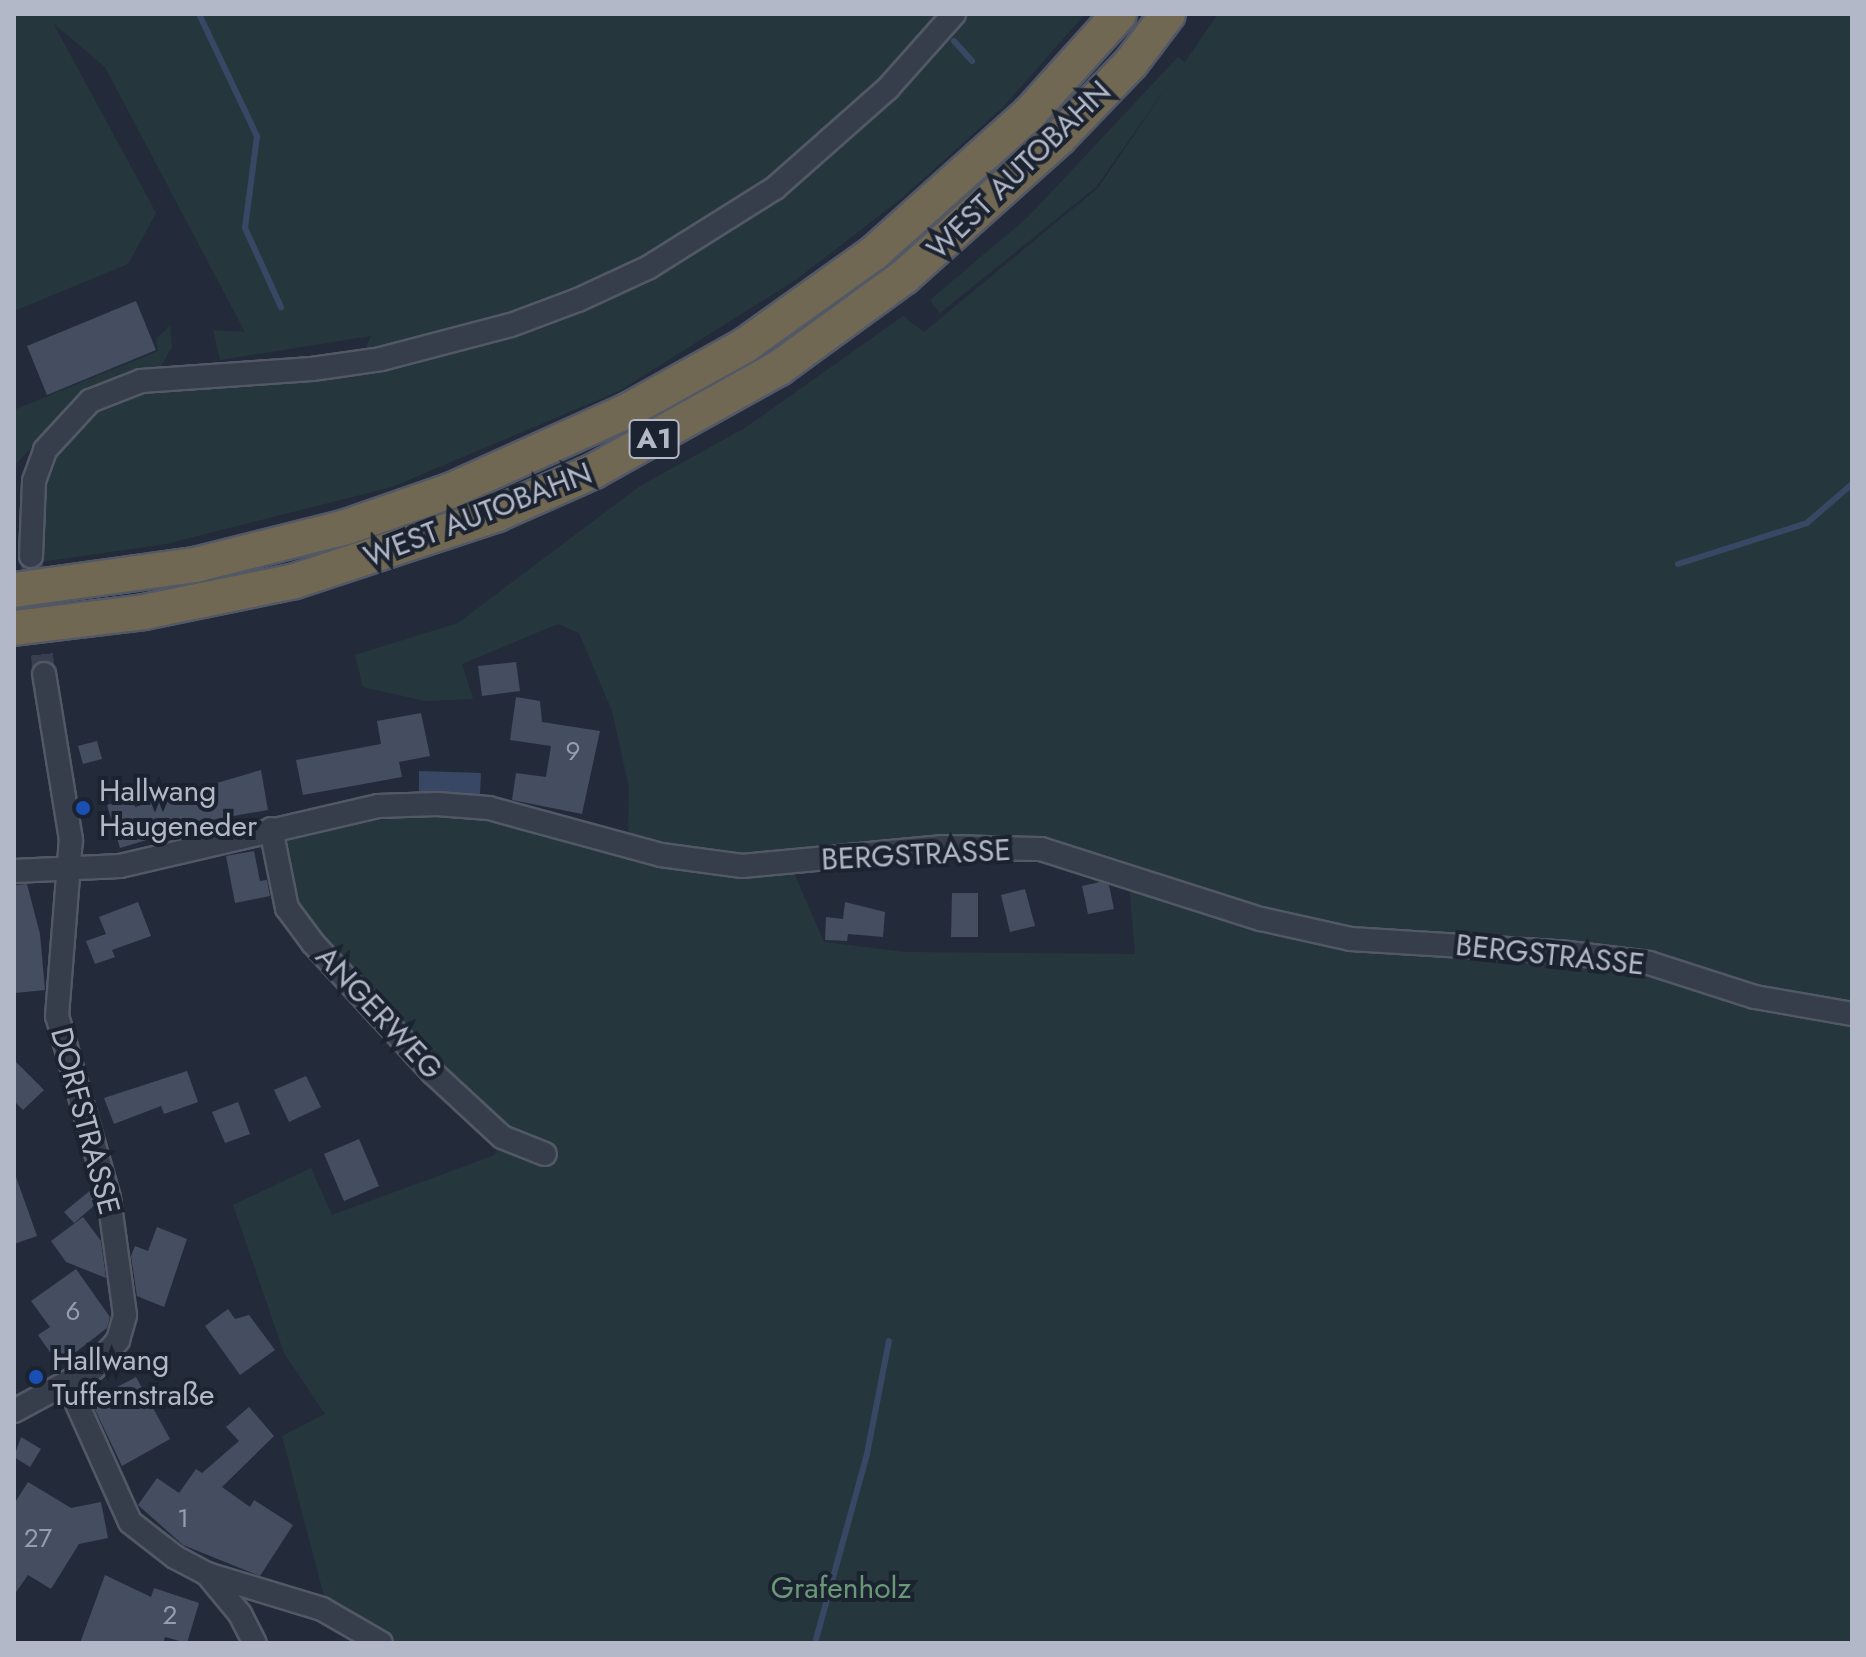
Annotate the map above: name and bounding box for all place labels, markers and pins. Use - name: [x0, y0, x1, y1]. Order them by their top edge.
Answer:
- place label: Hallwang Haugeneder: [99, 773, 257, 844]
- marker: Hallwang Haugeneder: [74, 799, 92, 817]
- place label: Hallwang Tuffernstraße: [52, 1342, 214, 1412]
- marker: Hallwang Tuffernstraße: [27, 1368, 45, 1386]

